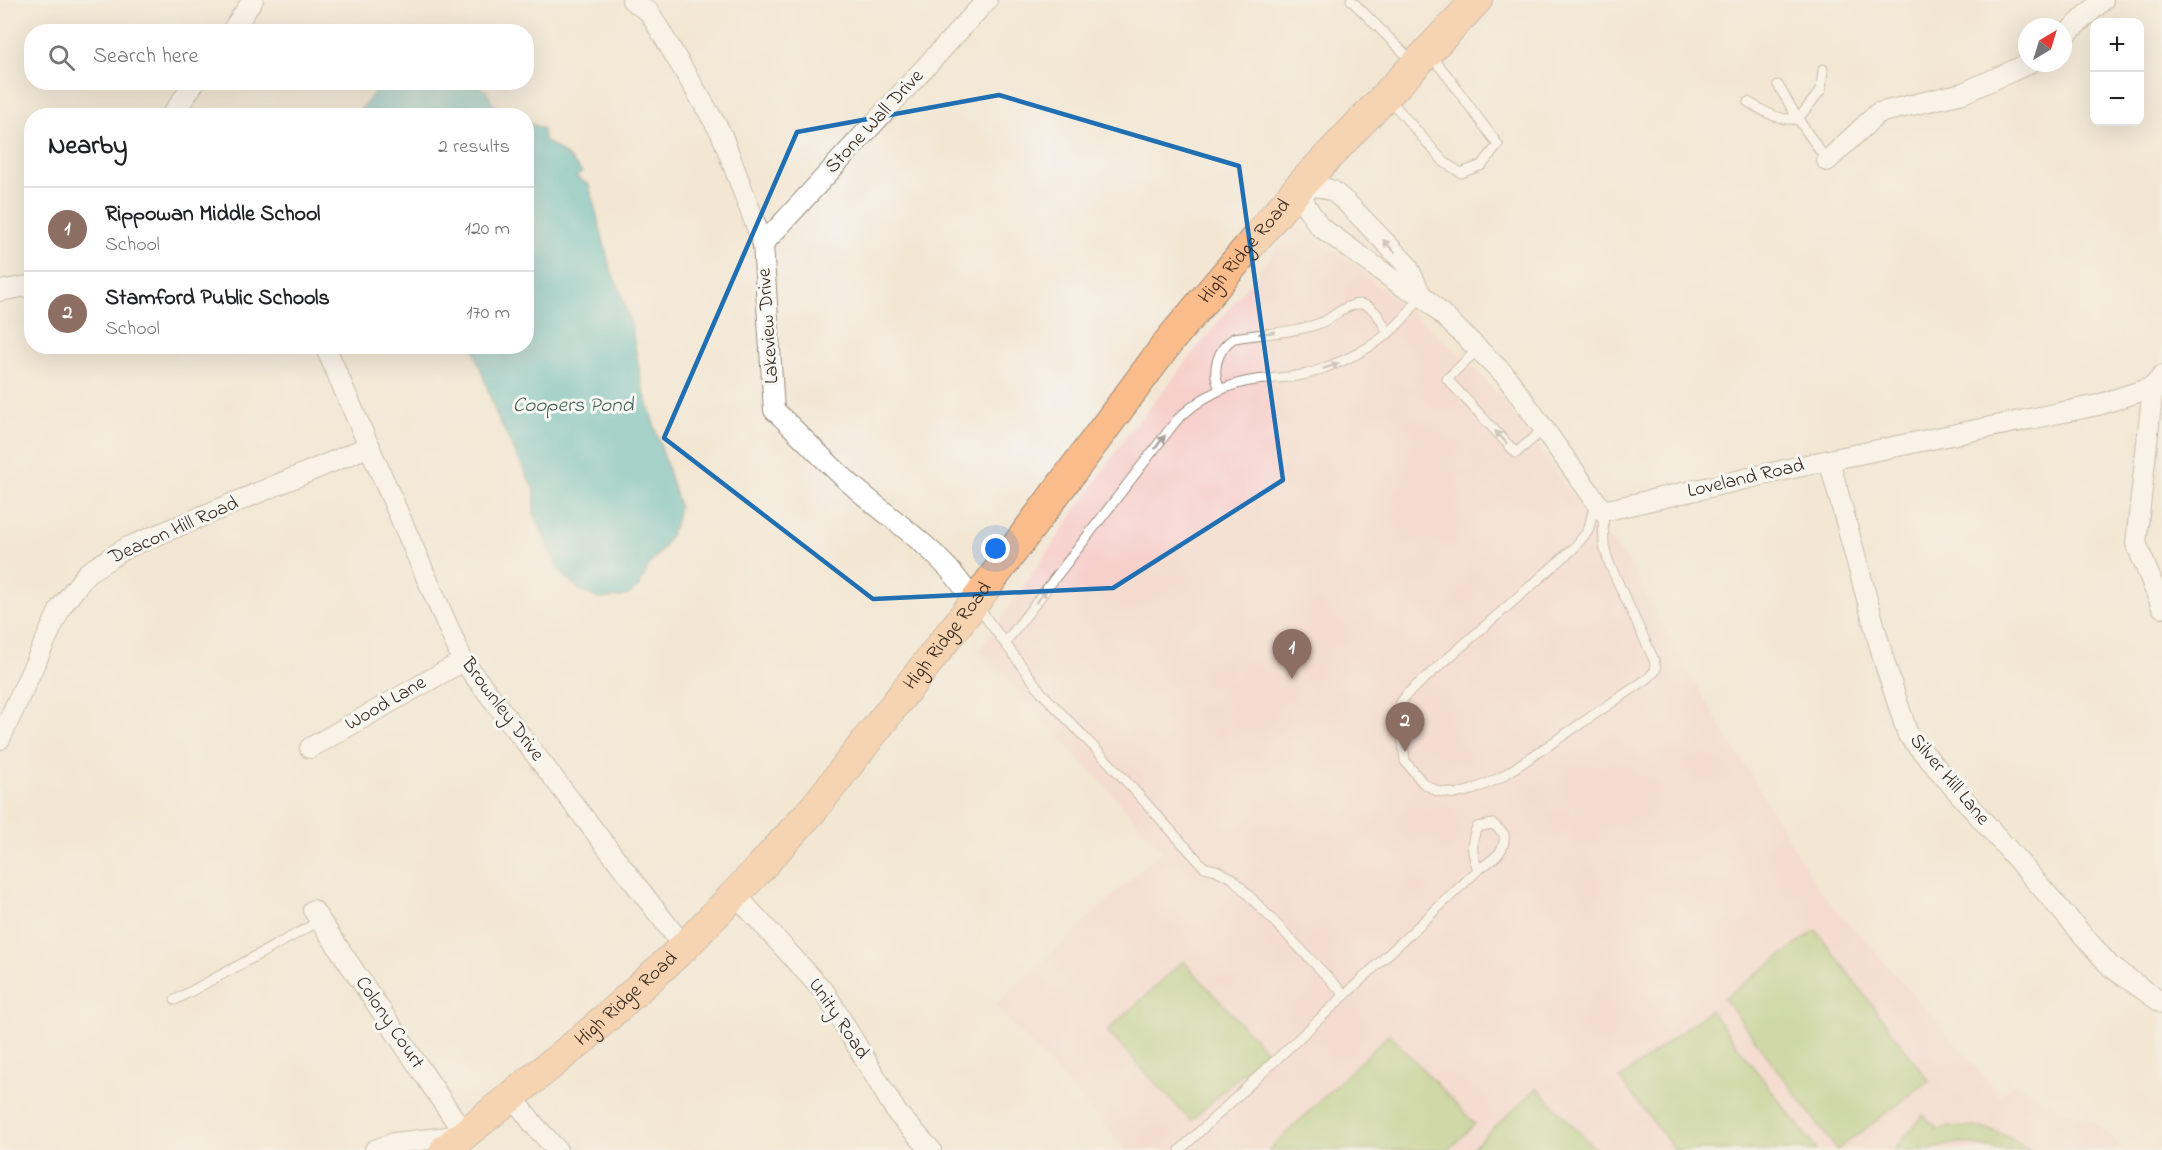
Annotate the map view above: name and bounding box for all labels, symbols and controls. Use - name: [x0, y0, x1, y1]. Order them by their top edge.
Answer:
- north arrow: [2018, 18, 2072, 72]
- map controls: [2090, 18, 2144, 126]
- button: +: [2090, 18, 2144, 72]
- search box: [24, 24, 534, 90]
- icon: search: [45, 41, 78, 74]
- text: Search here: [93, 41, 198, 73]
- street label: Stone Wall Drive: [819, 63, 931, 181]
- button: −: [2090, 72, 2144, 126]
- text: Nearby: [48, 128, 127, 166]
- text: 2 results: [438, 133, 510, 162]
- street label: High Ridge Road: [1192, 192, 1298, 311]
- text: Rippowan Middle School: [105, 199, 321, 231]
- text: 1: [64, 215, 71, 244]
- text: 120 m: [465, 215, 510, 244]
- text: School: [105, 231, 160, 260]
- one-way arrow: [1382, 240, 1396, 254]
- street label: Lakeview Drive: [750, 267, 788, 385]
- text: Stamford Public Schools: [105, 283, 330, 315]
- text: 2: [63, 299, 72, 328]
- text: 170 m: [466, 299, 510, 328]
- text: School: [105, 315, 160, 344]
- one-way arrow: [1257, 328, 1276, 337]
- one-way arrow: [1322, 360, 1340, 370]
- water label: Coopers Pond: [513, 391, 635, 421]
- one-way arrow: [1494, 429, 1508, 444]
- one-way arrow: [1153, 434, 1165, 449]
- street label: Loveland Road: [1685, 452, 1807, 506]
- street label: Deacon Hill Road: [104, 489, 243, 573]
- your location: [981, 534, 1010, 563]
- street label: High Ridge Road: [897, 576, 999, 697]
- one-way arrow: [1034, 589, 1046, 604]
- pin: 1: [1272, 630, 1312, 679]
- street label: Brownley Drive: [453, 651, 551, 768]
- street label: Wood Lane: [340, 669, 432, 739]
- pin: 2: [1386, 702, 1424, 752]
- street label: Silver Hill Lane: [1902, 728, 1996, 832]
- street label: High Ridge Road: [569, 945, 684, 1054]
- street label: Colony Court: [347, 971, 431, 1075]
- street label: Unity Road: [800, 973, 876, 1065]

